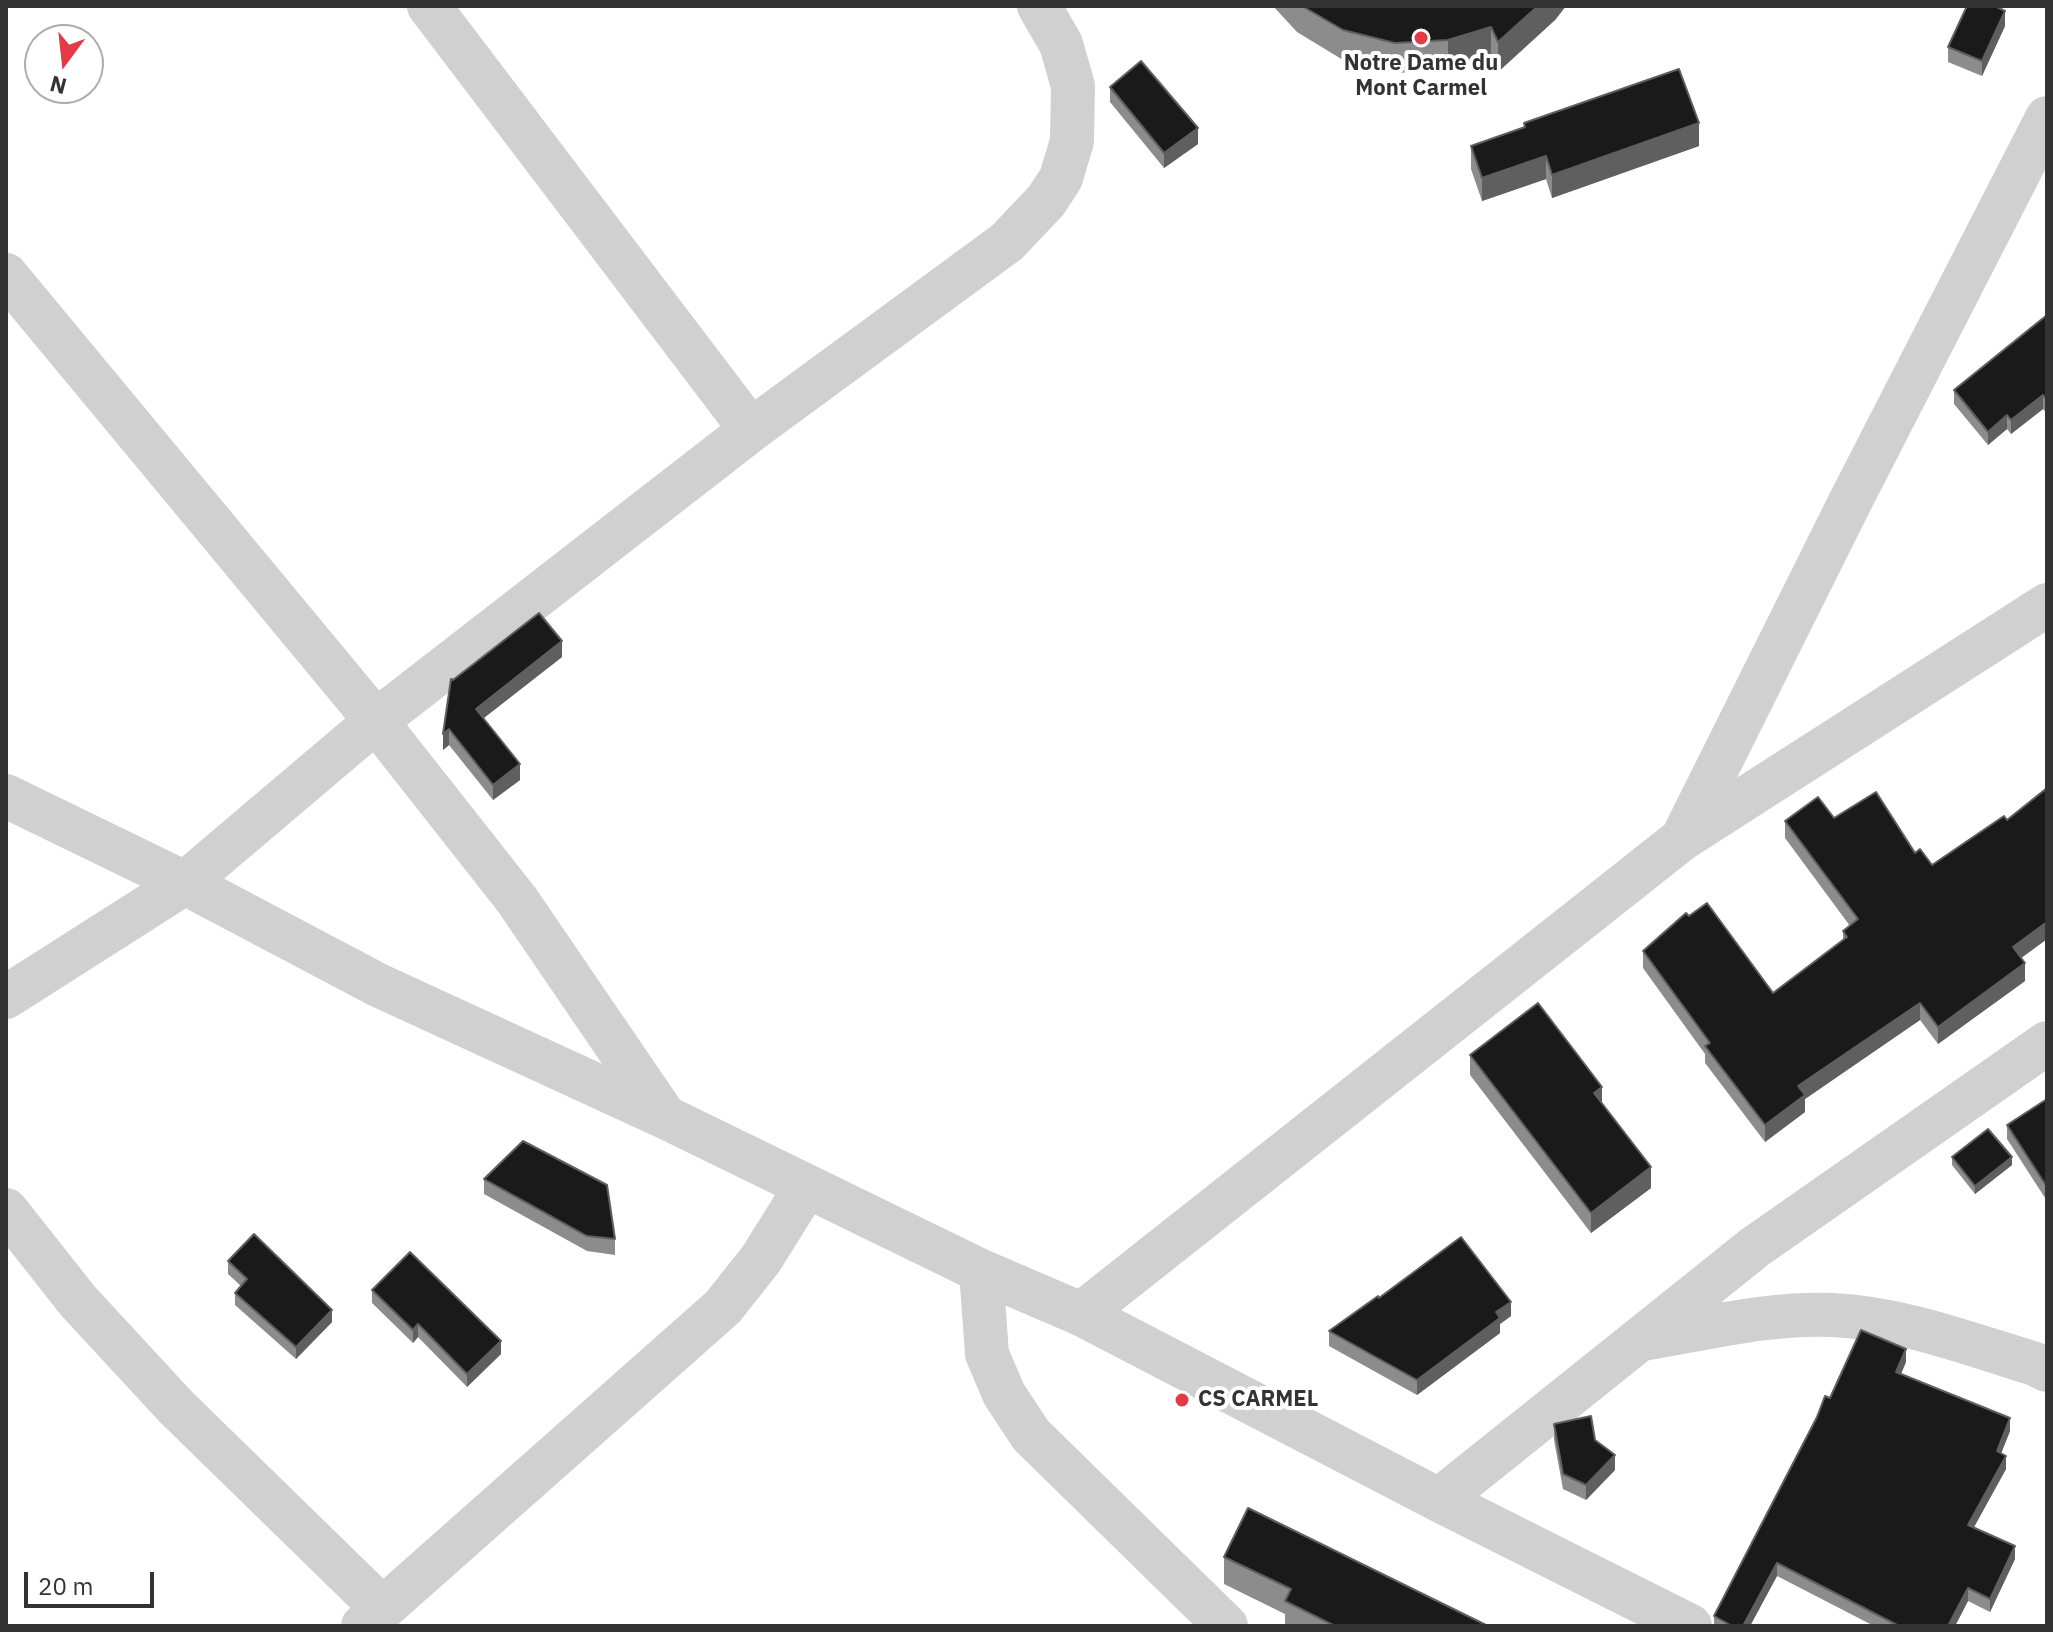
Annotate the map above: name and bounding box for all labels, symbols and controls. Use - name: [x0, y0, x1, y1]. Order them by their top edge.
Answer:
- north arrow: [24, 24, 104, 104]
- marker: Notre Dame du Mont Carmel: [1412, 29, 1430, 47]
- place label: Notre Dame du Mont Carmel: [1344, 51, 1498, 102]
- text: N: [47, 70, 70, 102]
- place label: CS CARMEL: [1198, 1387, 1318, 1413]
- marker: CS CARMEL: [1173, 1391, 1191, 1409]
- scale bar: [28, 1556, 158, 1606]
- text: 20 m: [38, 1570, 93, 1602]

